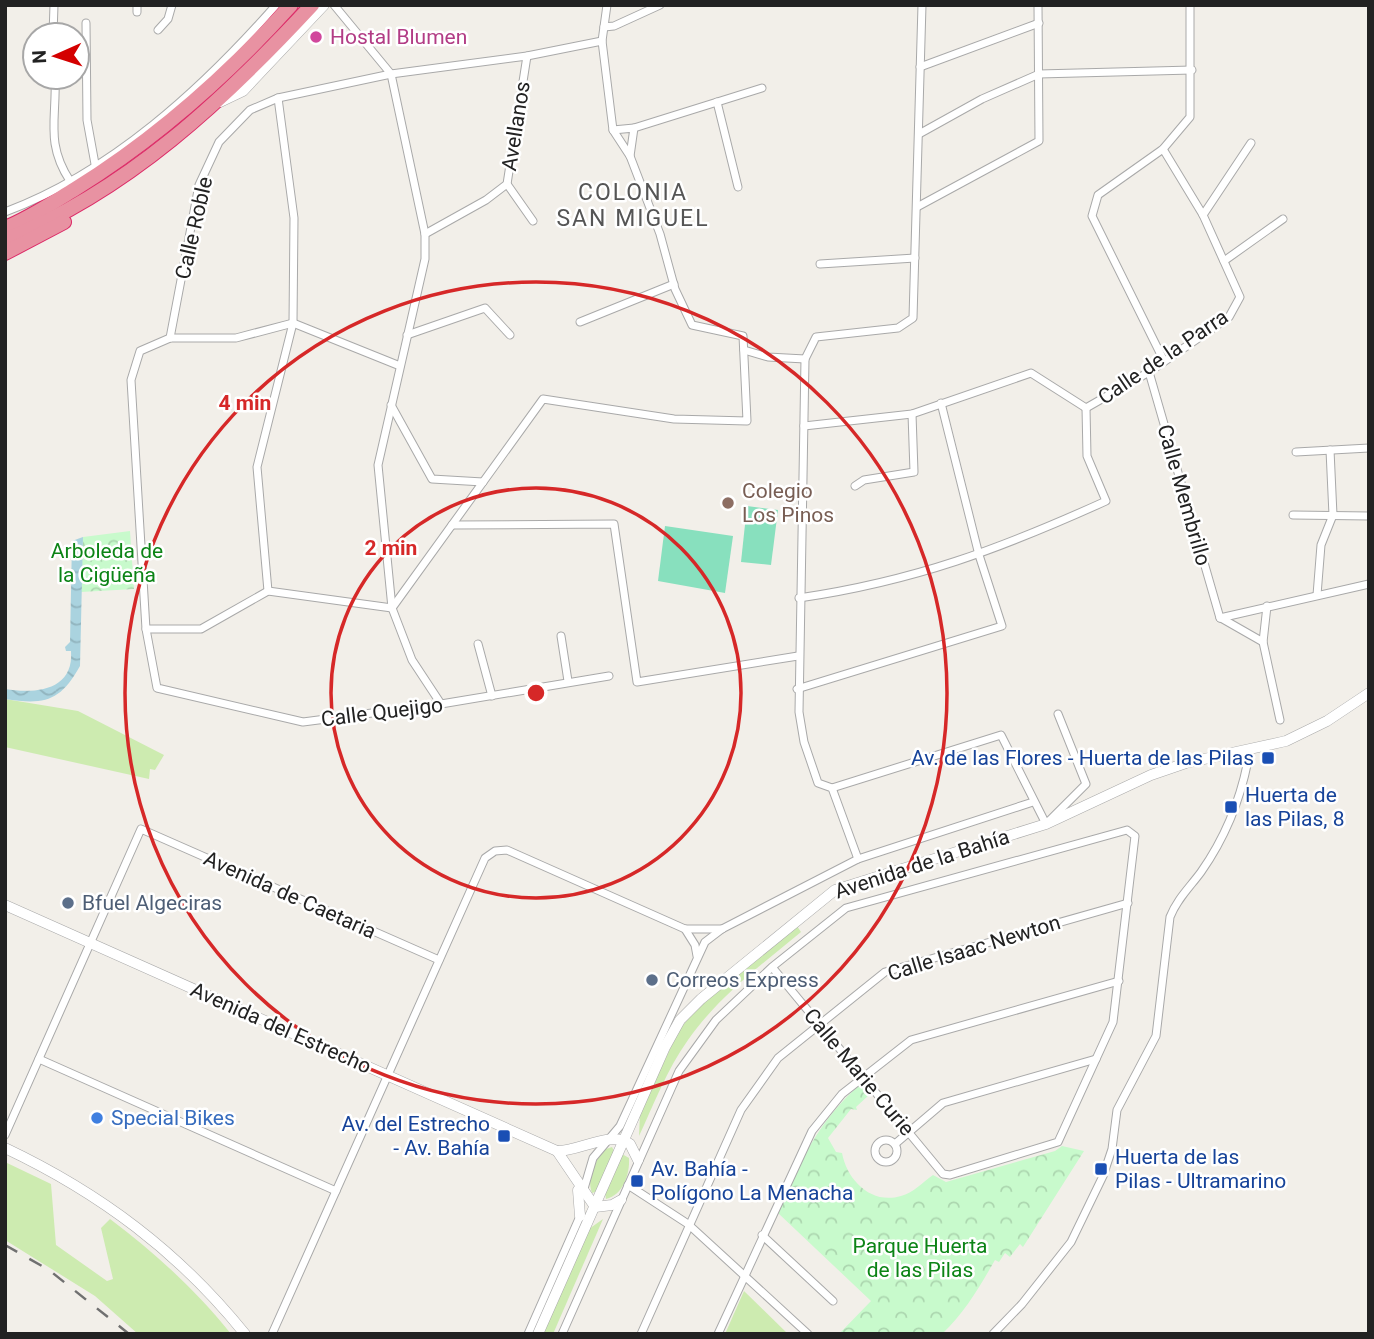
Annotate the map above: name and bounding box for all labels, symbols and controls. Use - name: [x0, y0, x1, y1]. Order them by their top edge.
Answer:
- north arrow: [21, 21, 91, 91]
- place label: Hostal Blumen: [330, 25, 467, 49]
- marker: Hostal Blumen: [308, 29, 324, 45]
- text: N: [28, 50, 51, 64]
- street label: Avellanos: [497, 79, 535, 173]
- street label: Calle Roble: [171, 174, 217, 282]
- district label: COLONIA SAN MIGUEL: [556, 179, 710, 232]
- street label: Calle de la Parra: [1094, 305, 1232, 409]
- text: 4 min: [219, 391, 271, 415]
- street label: Calle Membrillo: [1152, 422, 1216, 568]
- place label: Colegio Los Pinos: [742, 479, 834, 527]
- marker: Colegio Los Pinos: [720, 495, 736, 511]
- text: 2 min: [365, 536, 417, 560]
- park label: Arboleda de la Cigüeña: [51, 539, 163, 587]
- centre of rings: [524, 681, 548, 705]
- street label: Calle Quejigo: [320, 693, 444, 731]
- place label: Av. de las Flores - Huerta de las Pilas: [911, 746, 1254, 770]
- marker: Av. de las Flores - Huerta de las Pilas: [1260, 750, 1276, 766]
- place label: Huerta de las Pilas, 8: [1245, 783, 1344, 831]
- marker: Huerta de las Pilas, 8: [1223, 799, 1239, 815]
- street label: Avenida de la Bahía: [832, 824, 1012, 904]
- street label: Avenida de Caetaria: [200, 846, 380, 944]
- place label: Bfuel Algeciras: [82, 891, 222, 915]
- marker: Bfuel Algeciras: [60, 895, 76, 911]
- street label: Calle Isaac Newton: [885, 910, 1063, 986]
- place label: Correos Express: [666, 968, 819, 992]
- marker: Correos Express: [644, 972, 660, 988]
- street label: Avenida del Estrecho: [187, 977, 375, 1079]
- street label: Calle Marie Curie: [799, 1004, 919, 1140]
- place label: Special Bikes: [111, 1106, 235, 1130]
- marker: Special Bikes: [89, 1110, 105, 1126]
- place label: Av. del Estrecho - Av. Bahía: [341, 1112, 490, 1160]
- marker: Av. del Estrecho - Av. Bahía: [496, 1128, 512, 1144]
- place label: Huerta de las Pilas - Ultramarino: [1115, 1145, 1286, 1193]
- place label: Av. Bahía - Polígono La Menacha: [651, 1157, 853, 1205]
- marker: Huerta de las Pilas - Ultramarino: [1093, 1161, 1109, 1177]
- marker: Av. Bahía - Polígono La Menacha: [629, 1173, 645, 1189]
- park label: Parque Huerta de las Pilas: [853, 1234, 987, 1282]

